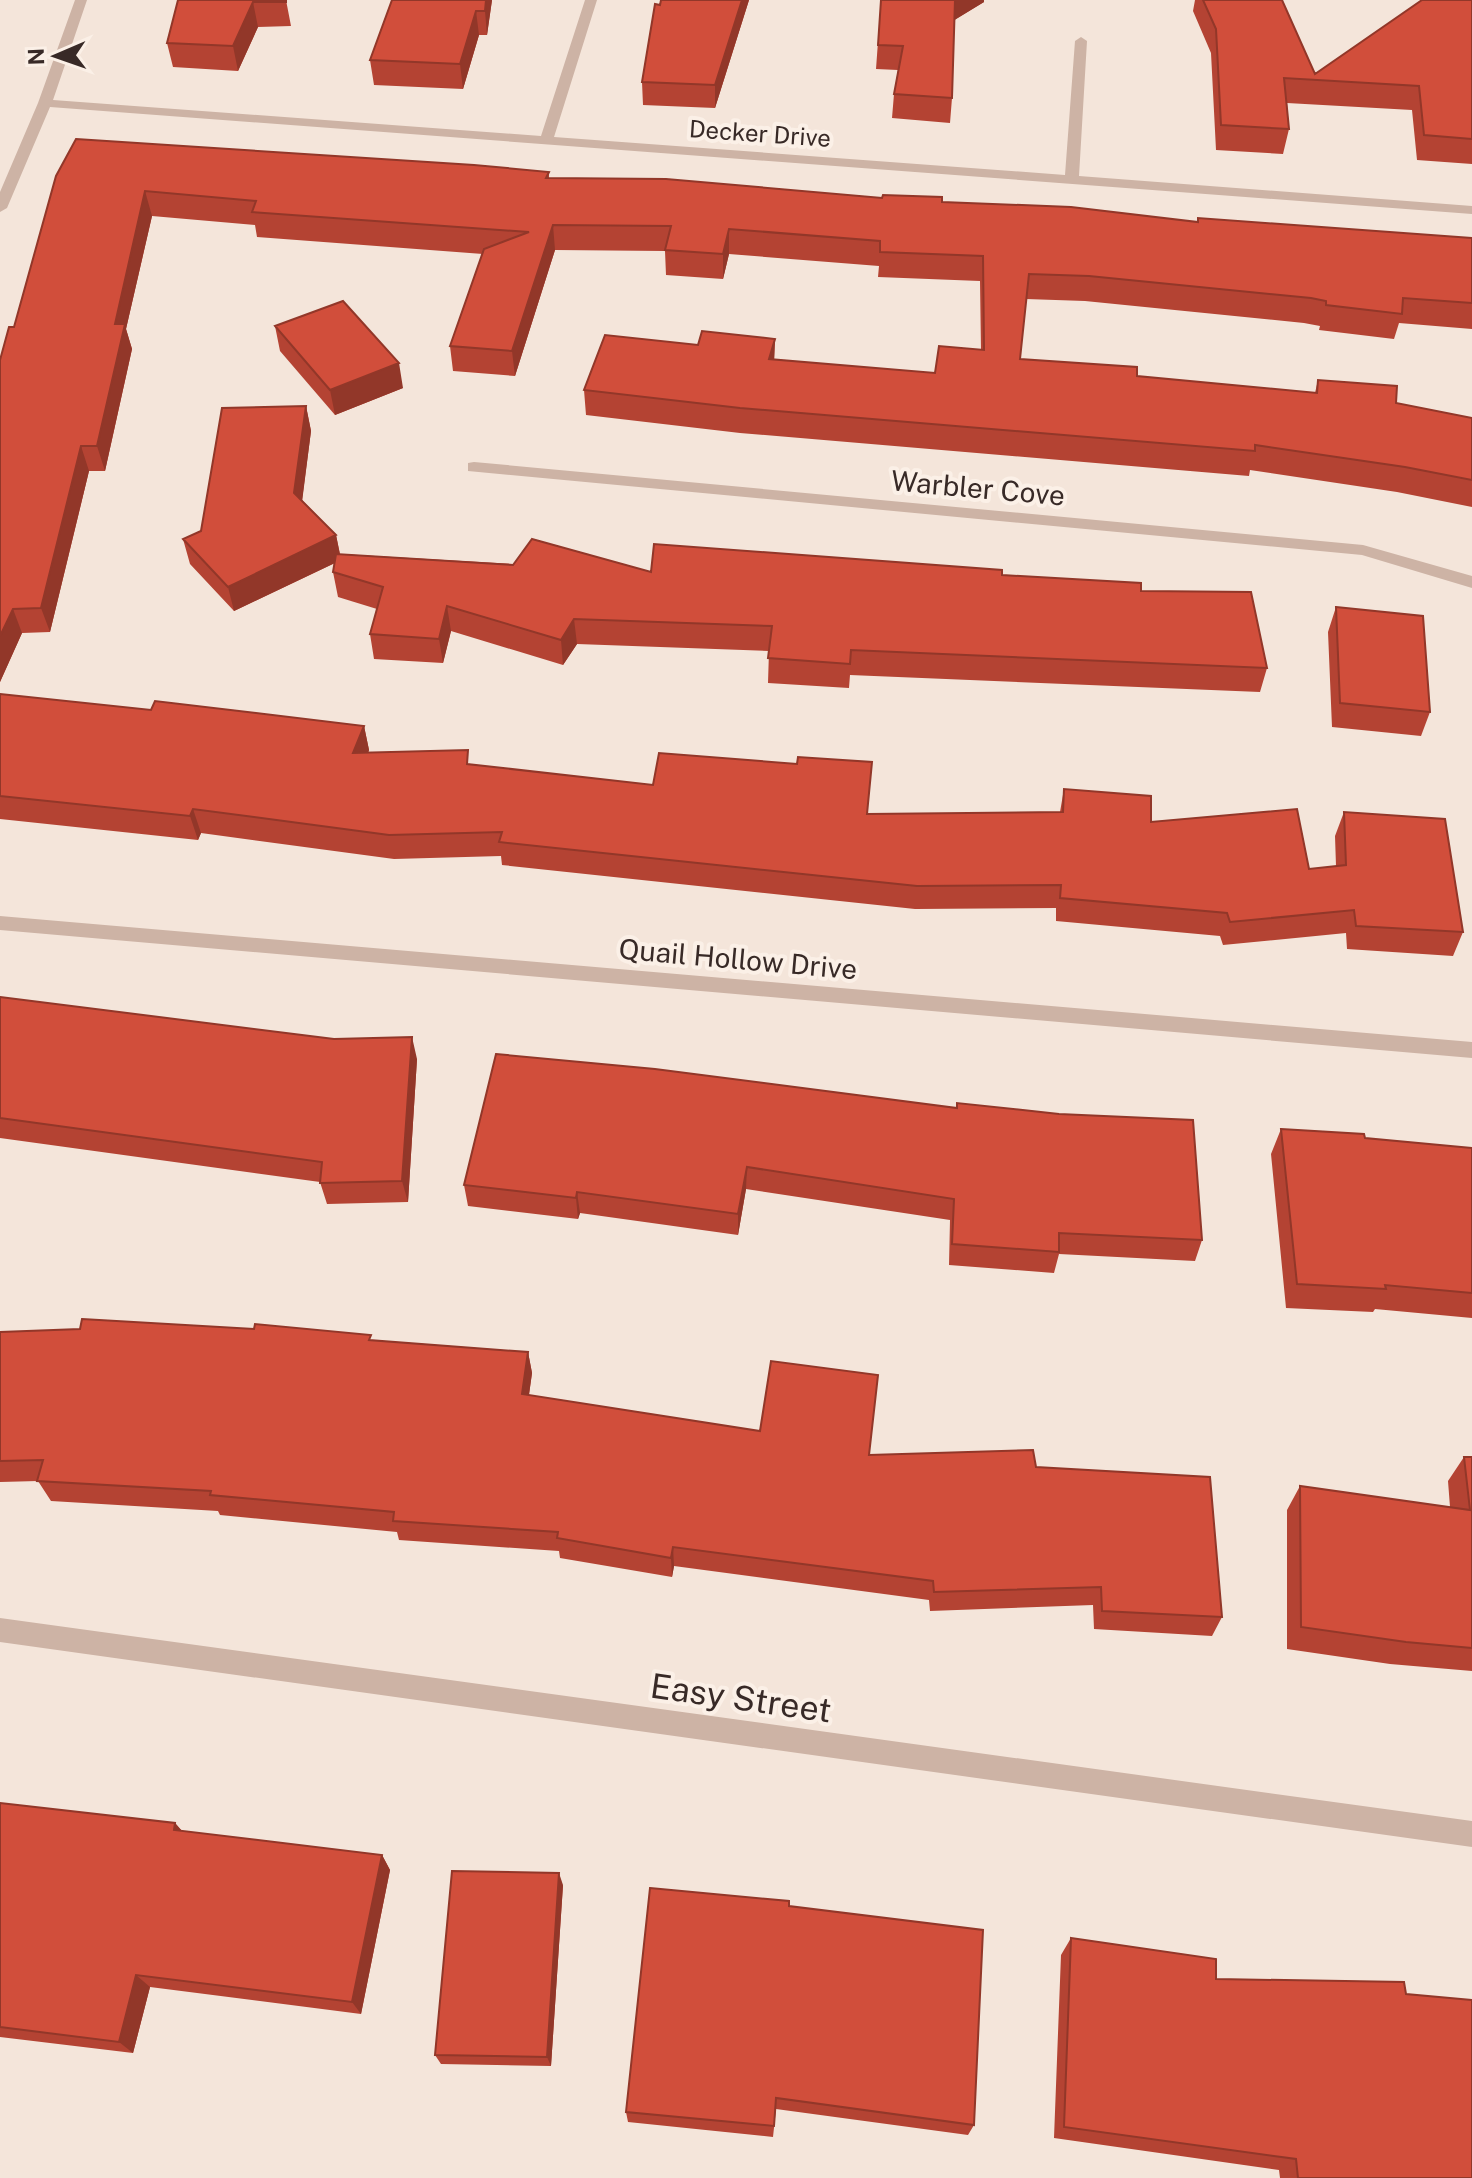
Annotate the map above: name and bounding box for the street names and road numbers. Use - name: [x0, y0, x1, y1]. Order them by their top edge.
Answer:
- street label: Decker Drive: [688, 114, 832, 152]
- street label: Warbler Cove: [890, 463, 1066, 512]
- street label: Quail Hollow Drive: [617, 932, 859, 985]
- street label: Easy Street: [648, 1666, 834, 1730]

